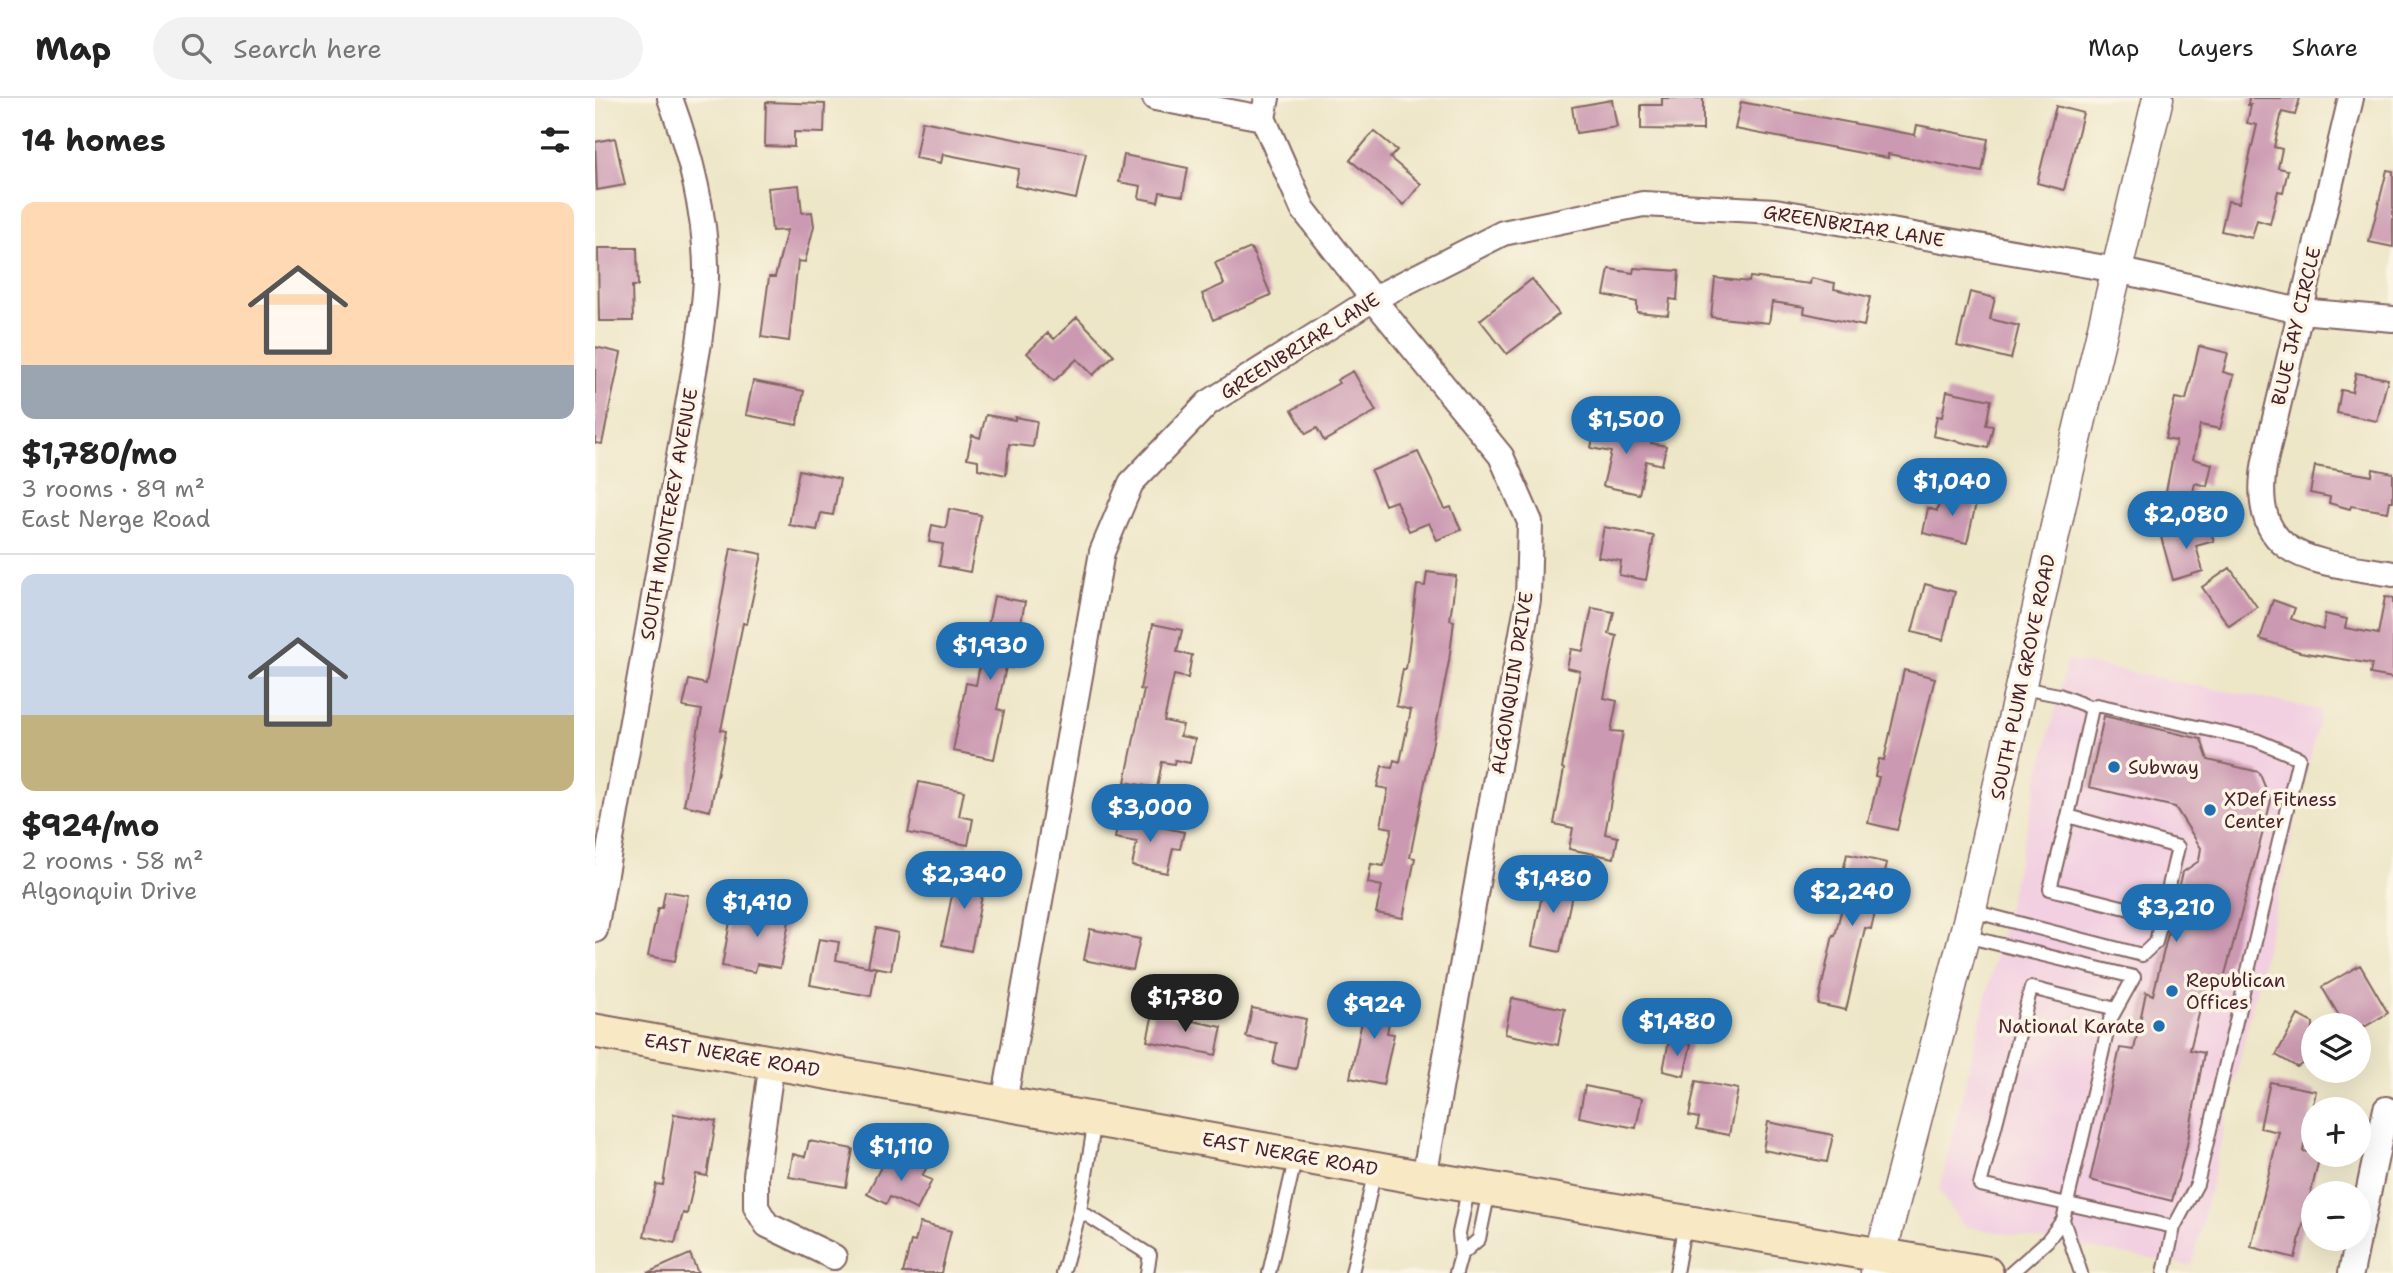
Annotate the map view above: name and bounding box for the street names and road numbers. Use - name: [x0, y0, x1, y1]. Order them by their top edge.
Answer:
- street label: GREENBRIAR LANE: [1762, 199, 1947, 253]
- street label: BLUE JAY CIRCLE: [2266, 244, 2326, 408]
- street label: GREENBRIAR LANE: [1216, 287, 1384, 405]
- street label: SOUTH MONTEREY AVENUE: [634, 386, 704, 642]
- street label: SOUTH PLUM GROVE ROAD: [1985, 552, 2061, 802]
- street label: ALGONQUIN DRIVE: [1485, 590, 1539, 776]
- street label: EAST NERGE ROAD: [642, 1027, 822, 1083]
- street label: EAST NERGE ROAD: [1200, 1126, 1380, 1182]

